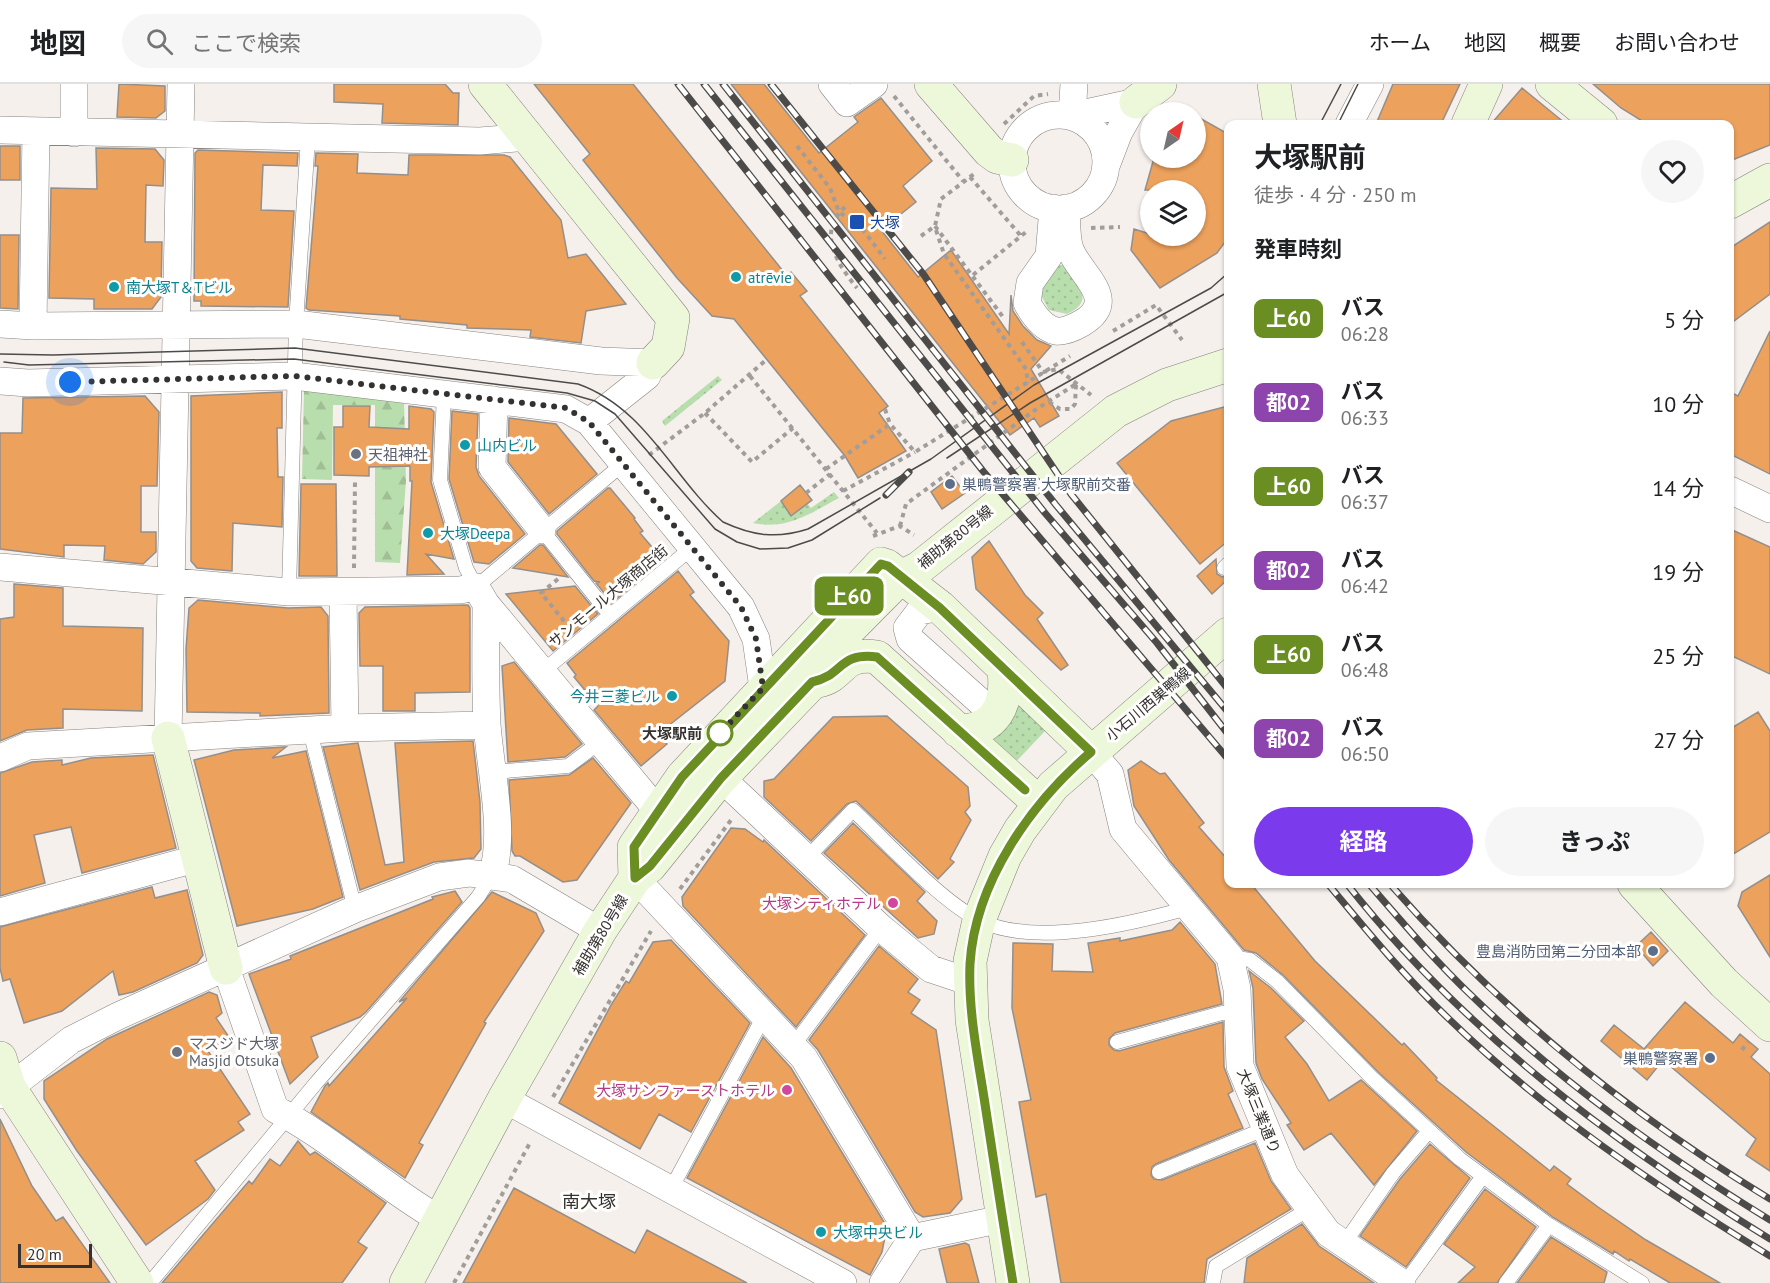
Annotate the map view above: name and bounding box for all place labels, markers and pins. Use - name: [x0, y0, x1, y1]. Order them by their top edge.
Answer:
- marker: 大塚: [848, 213, 866, 231]
- place label: 大塚: [870, 213, 900, 232]
- place label: atrēvie: [748, 268, 792, 287]
- marker: atrēvie: [729, 270, 743, 284]
- place label: 南大塚T＆Tビル: [126, 278, 233, 297]
- marker: 南大塚T＆Tビル: [107, 280, 121, 294]
- place label: 山内ビル: [477, 436, 537, 455]
- marker: 山内ビル: [458, 438, 472, 452]
- place label: 天祖神社: [368, 445, 428, 464]
- marker: 天祖神社: [349, 447, 363, 461]
- place label: 巣鴨警察署 大塚駅前交番: [962, 475, 1131, 494]
- marker: 巣鴨警察署 大塚駅前交番: [943, 477, 957, 491]
- place label: 大塚Deepa: [440, 524, 510, 543]
- marker: 大塚Deepa: [421, 526, 435, 540]
- place label: 今井三菱ビル: [570, 687, 660, 706]
- marker: 今井三菱ビル: [665, 689, 679, 703]
- marker: 大塚駅前: [707, 720, 733, 746]
- place label: 大塚駅前: [642, 724, 702, 743]
- place label: 大塚シティホテル: [762, 894, 881, 913]
- marker: 大塚シティホテル: [886, 896, 900, 910]
- place label: 豊島消防団第二分団本部: [1476, 942, 1641, 961]
- marker: 豊島消防団第二分団本部: [1646, 944, 1660, 958]
- place label: マスジド大塚 Masjid Otsuka: [189, 1034, 279, 1070]
- marker: マスジド大塚 Masjid Otsuka: [170, 1045, 184, 1059]
- place label: 巣鴨警察署: [1623, 1049, 1698, 1068]
- marker: 巣鴨警察署: [1703, 1051, 1717, 1065]
- place label: 大塚サンファーストホテル: [596, 1081, 775, 1100]
- marker: 大塚サンファーストホテル: [780, 1083, 794, 1097]
- place label: 大塚中央ビル: [833, 1223, 923, 1242]
- marker: 大塚中央ビル: [814, 1225, 828, 1239]

